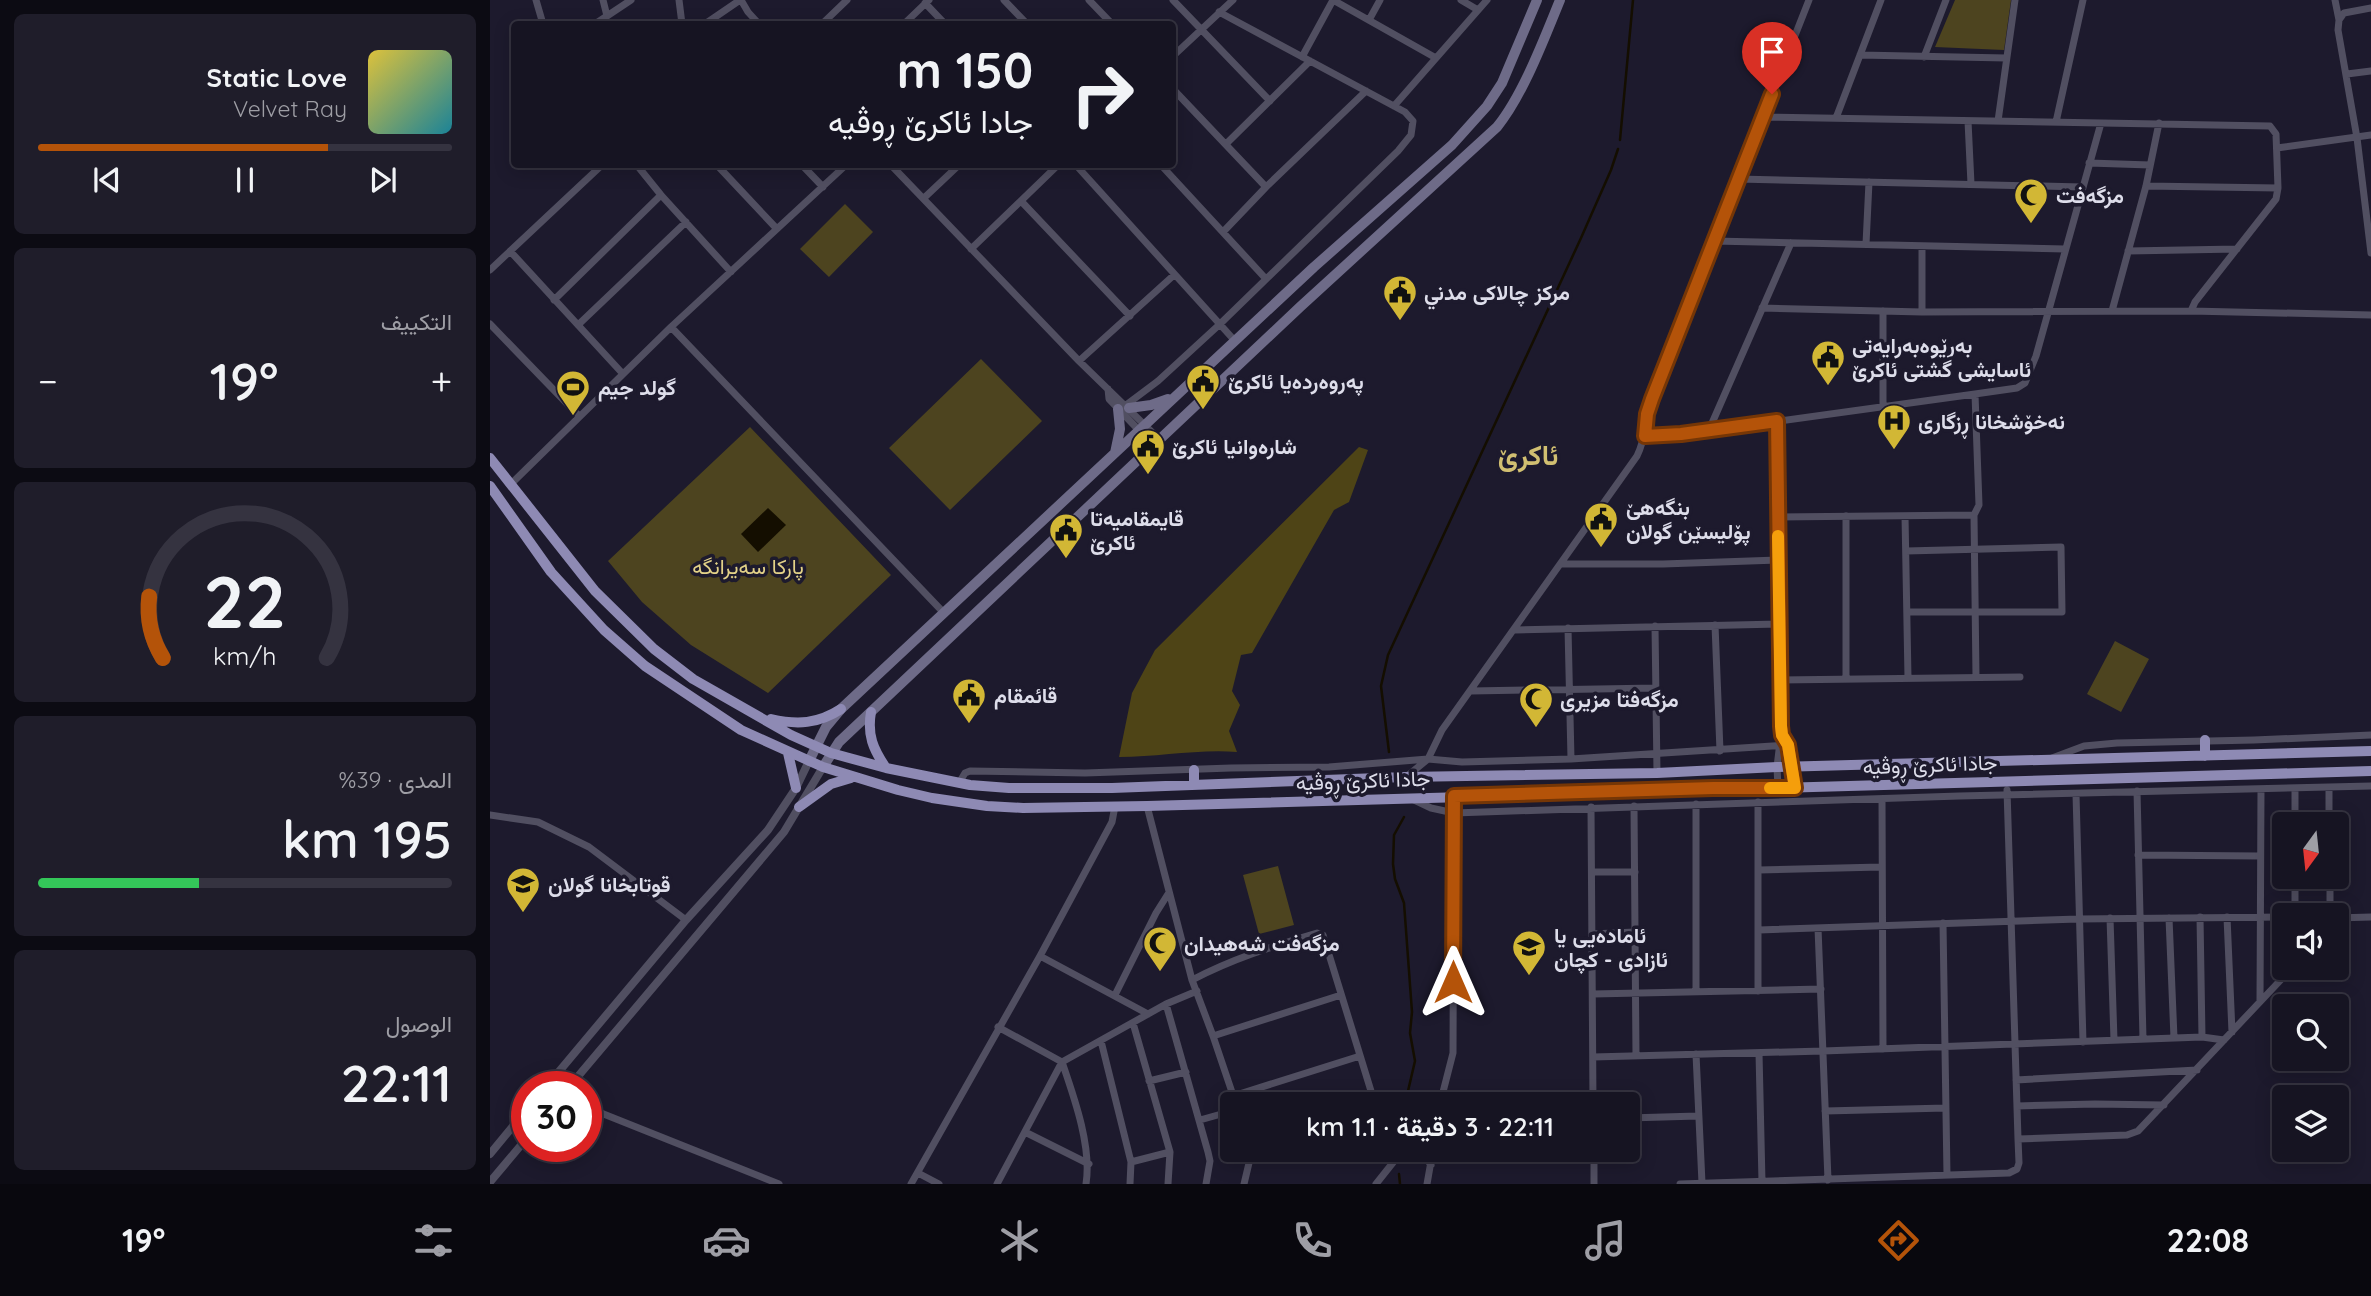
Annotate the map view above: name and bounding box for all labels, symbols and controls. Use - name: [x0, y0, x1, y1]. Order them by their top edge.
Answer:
- pin: [1742, 22, 1802, 94]
- icon: arrive: [1753, 33, 1791, 71]
- text: 150 m: [897, 39, 1033, 100]
- icon: right: [1057, 49, 1148, 140]
- text: Static Love: [206, 61, 347, 94]
- text: Velvet Ray: [233, 94, 347, 123]
- text: جادا ئاکرێ ڕوڤیە: [828, 101, 1033, 141]
- icon: previous: [88, 161, 126, 199]
- icon: pause: [226, 161, 264, 199]
- icon: next: [364, 161, 402, 199]
- mosque icon: مزگەفت: [2012, 176, 2050, 225]
- place label: مزگەفت: [2056, 182, 2124, 209]
- public building icon: مركز چالاکى مدني: [1381, 273, 1419, 322]
- place label: مركز چالاکى مدني: [1424, 279, 1570, 310]
- text: التكييف: [381, 307, 452, 336]
- place label: بەرێوەبەرایەتی ئاسایشی گشتی ئاکرێ: [1852, 332, 2031, 383]
- public building icon: بەرێوەبەرایەتی ئاسایشی گشتی ئاکرێ: [1809, 338, 1847, 387]
- text: 19°: [210, 348, 279, 413]
- text: −: [38, 357, 58, 405]
- text: +: [431, 357, 452, 405]
- public building icon: پەروەردەیا ئاكرێ: [1184, 362, 1222, 411]
- sports icon: گولد جیم: [554, 368, 592, 417]
- place label: پەروەردەیا ئاكرێ: [1228, 368, 1364, 396]
- place label: گولد جیم: [598, 374, 676, 402]
- hospital icon: نەخۆشخانا ڕزگاری: [1875, 402, 1913, 451]
- place label: نەخۆشخانا ڕزگاری: [1918, 408, 2065, 439]
- public building icon: شارەوانیا ئاکرێ: [1129, 427, 1167, 476]
- place label: شارەوانیا ئاکرێ: [1172, 433, 1297, 460]
- district label: ئاکرێ: [1498, 437, 1558, 473]
- place label: بنگە‌ھێ پۆلیسێن گولان: [1626, 494, 1751, 546]
- public building icon: بنگە‌ھێ پۆلیسێن گولان: [1582, 500, 1620, 549]
- place label: قایمقامیەتا ئاکرێ: [1090, 505, 1184, 556]
- public building icon: قایمقامیەتا ئاکرێ: [1047, 511, 1085, 560]
- park label: پارکا سەیرانگه: [692, 553, 804, 581]
- text: 22: [204, 555, 286, 646]
- text: km/h: [213, 640, 277, 671]
- public building icon: قائمقام: [950, 676, 988, 725]
- mosque icon: مزگەفتا مزیری: [1517, 680, 1555, 729]
- place label: قائمقام: [994, 682, 1057, 710]
- place label: مزگەفتا مزیری: [1560, 686, 1679, 713]
- street label: جادا ئاکرێ ڕوڤیە: [1862, 749, 1998, 784]
- text: المدى · 39%: [339, 765, 452, 794]
- street label: جادا ئاکرێ ڕوڤیە: [1295, 765, 1431, 800]
- text: 195 km: [282, 806, 452, 871]
- north arrow: [2272, 812, 2348, 889]
- map controls: [2272, 812, 2349, 1162]
- school or university icon: قوتابخانا گولان: [504, 865, 542, 914]
- place label: قوتابخانا گولان: [548, 871, 671, 898]
- button: sound: [2272, 903, 2349, 980]
- place label: ئامادەیی یا ئازادی - کچان: [1554, 922, 1668, 974]
- mosque icon: مزگەفت شه‌هيدان: [1141, 924, 1179, 973]
- school or university icon: ئامادەیی یا ئازادی - کچان: [1510, 928, 1548, 977]
- place label: مزگەفت شه‌هيدان: [1184, 930, 1340, 957]
- position arrow: [1416, 945, 1490, 1019]
- button: search: [2272, 994, 2349, 1071]
- text: الوصول: [386, 1009, 452, 1038]
- text: 22:11: [341, 1050, 452, 1115]
- speed limit sign: 30: [511, 1071, 602, 1162]
- button: layers: [2272, 1085, 2349, 1162]
- text: 22:11 · 3 دقيقة · 1.1 km: [1306, 1110, 1554, 1143]
- icon: filters: [409, 1216, 458, 1265]
- icon: car: [702, 1216, 751, 1265]
- icon: climate: [995, 1216, 1044, 1265]
- icon: phone: [1288, 1216, 1337, 1265]
- icon: music: [1581, 1216, 1630, 1265]
- icon: directions: [1874, 1216, 1923, 1265]
- text: 19°: [122, 1220, 165, 1260]
- text: 22:08: [2167, 1220, 2249, 1260]

